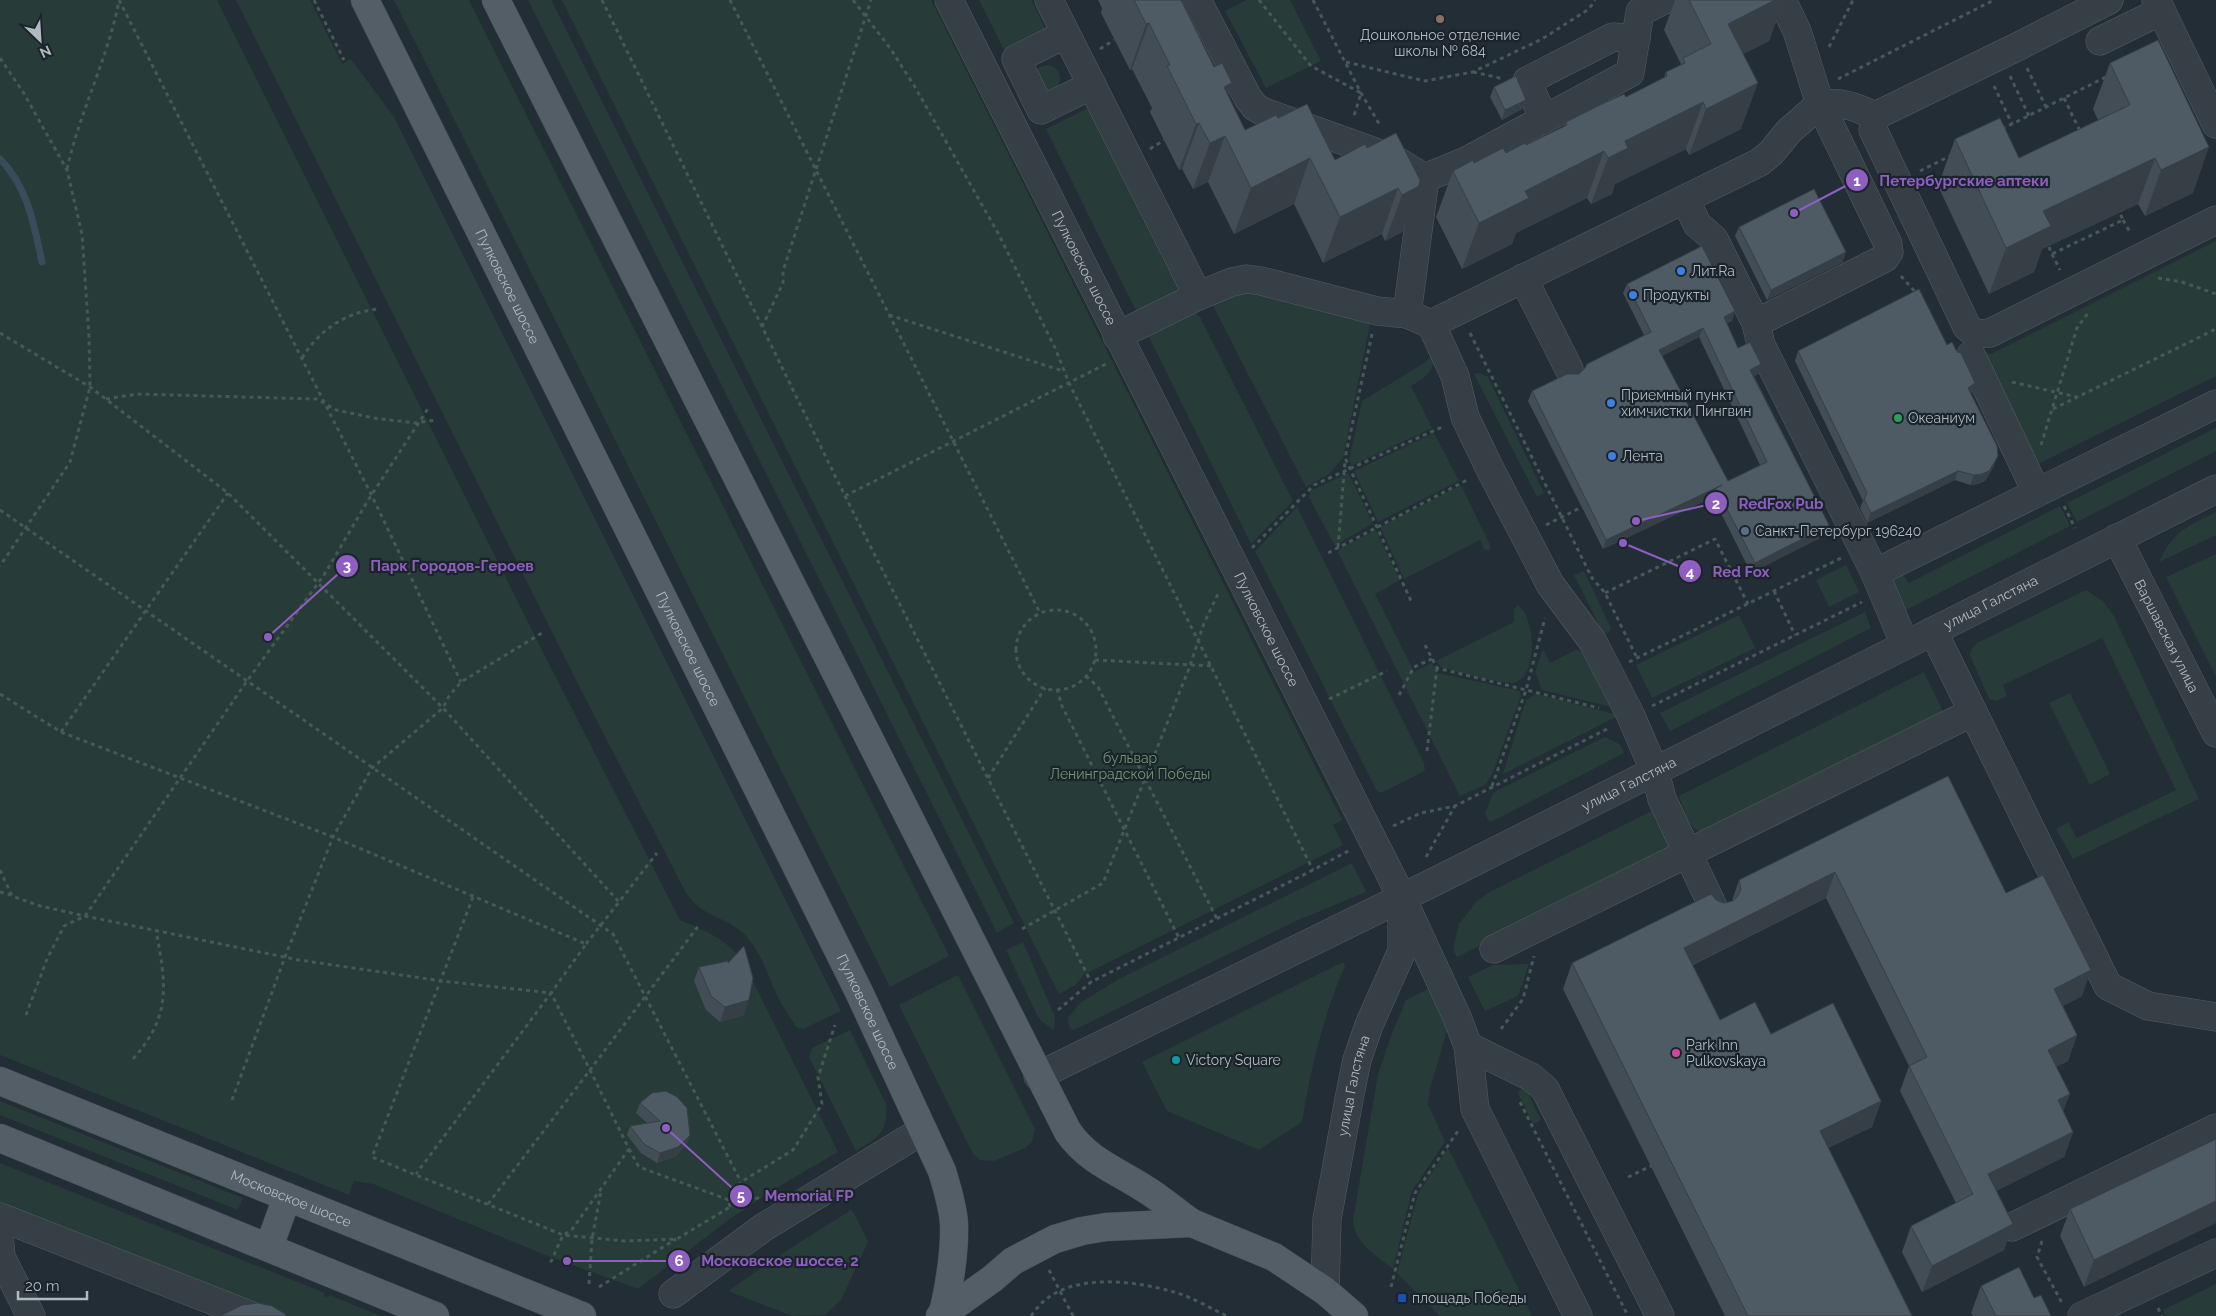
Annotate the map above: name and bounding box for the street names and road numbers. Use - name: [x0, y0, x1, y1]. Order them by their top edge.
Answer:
- street label: Пулковское шоссе: [1049, 208, 1120, 328]
- street label: Пулковское шоссе: [472, 226, 543, 346]
- street label: Пулковское шоссе: [1231, 570, 1302, 689]
- street label: улица Галстяна: [1941, 572, 2040, 633]
- street label: Варшавская улица: [2131, 577, 2202, 695]
- street label: Пулковское шоссе: [653, 589, 723, 709]
- street label: улица Галстяна: [1579, 754, 1679, 814]
- street label: Пулковское шоссе: [833, 952, 902, 1072]
- street label: улица Галстяна: [1334, 1033, 1373, 1138]
- street label: Московское шоссе: [229, 1167, 354, 1230]

